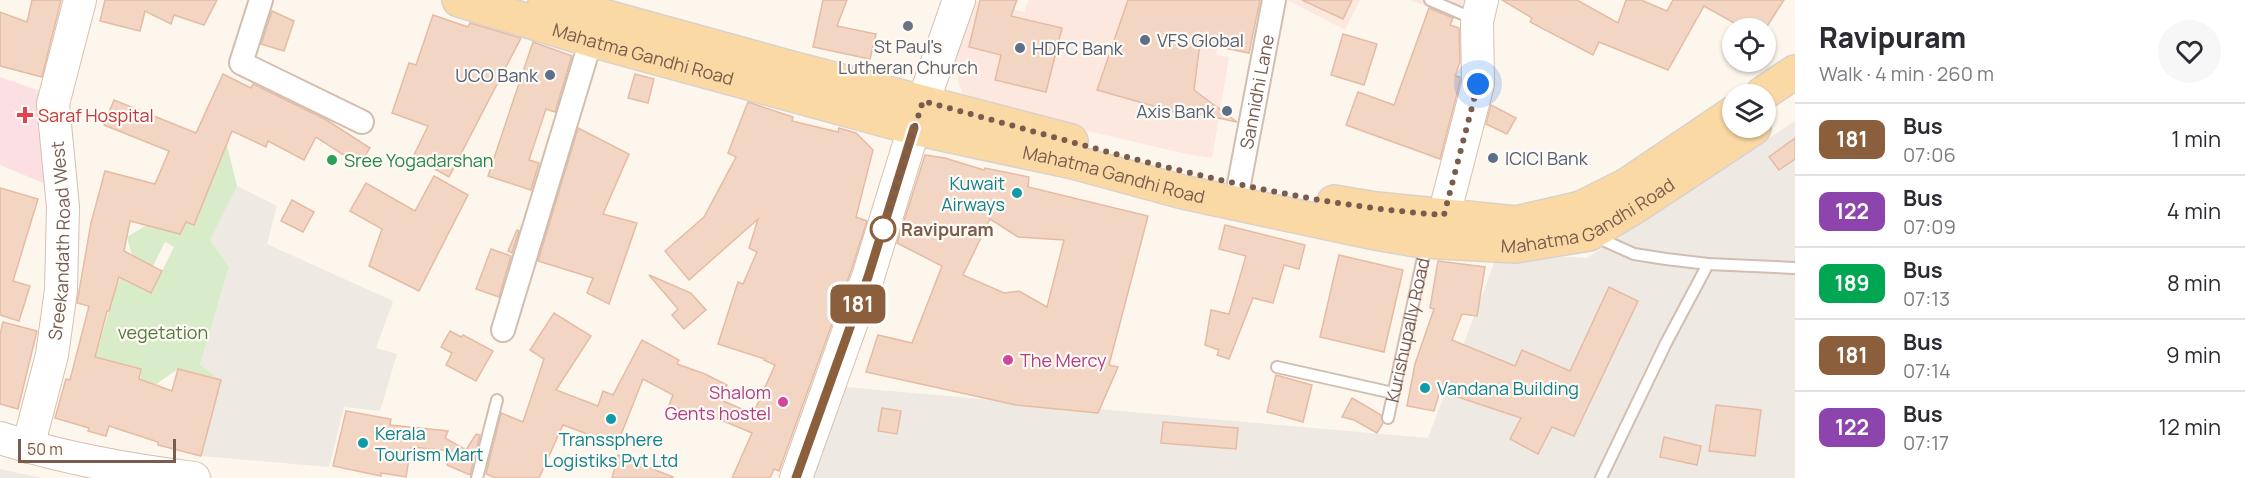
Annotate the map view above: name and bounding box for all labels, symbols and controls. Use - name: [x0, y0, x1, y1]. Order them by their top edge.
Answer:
- street label: Mahatma Gandhi Road: [550, 17, 737, 90]
- map controls: [1722, 18, 1776, 138]
- button: locate: [1722, 18, 1776, 72]
- text: Ravipuram: [1819, 18, 1966, 56]
- marker: St Paul's Lutheran Church: [901, 19, 915, 33]
- button: heart: [2158, 20, 2221, 83]
- place label: VFS Global: [1157, 28, 1244, 52]
- street label: Sannidhi Lane: [1234, 32, 1279, 151]
- marker: VFS Global: [1138, 33, 1152, 47]
- place label: St Paul's Lutheran Church: [838, 34, 978, 79]
- place label: HDFC Bank: [1032, 36, 1124, 60]
- marker: HDFC Bank: [1013, 41, 1027, 55]
- text: Walk · 4 min · 260 m: [1819, 60, 1994, 87]
- place label: UCO Bank: [455, 63, 539, 87]
- marker: UCO Bank: [543, 68, 557, 82]
- your location: [1463, 69, 1493, 99]
- button: layers: [1722, 84, 1776, 138]
- place label: Axis Bank: [1136, 99, 1216, 123]
- place label: Saraf Hospital: [38, 103, 154, 127]
- marker: Axis Bank: [1220, 104, 1234, 118]
- marker: Saraf Hospital: [16, 106, 34, 124]
- text: Bus: [1903, 111, 1943, 141]
- text: 1 min: [2171, 124, 2221, 154]
- text: 181: [1836, 125, 1868, 153]
- street label: Sreekandath Road West: [42, 140, 75, 342]
- street label: Mahatma Gandhi Road: [1021, 140, 1207, 208]
- text: 07:06: [1903, 141, 1956, 168]
- place label: ICICI Bank: [1505, 146, 1589, 170]
- place label: Sree Yogadarshan: [344, 148, 494, 172]
- marker: ICICI Bank: [1486, 151, 1500, 165]
- marker: Sree Yogadarshan: [325, 153, 339, 167]
- place label: Kuwait Airways: [941, 171, 1005, 216]
- street label: Mahatma Gandhi Road: [1500, 172, 1679, 258]
- text: Bus: [1903, 183, 1943, 213]
- marker: Kuwait Airways: [1010, 186, 1024, 200]
- text: 4 min: [2167, 196, 2221, 226]
- text: 122: [1835, 197, 1869, 225]
- text: 07:09: [1903, 213, 1956, 240]
- marker: Ravipuram: [870, 216, 896, 242]
- place label: Ravipuram: [901, 217, 994, 241]
- text: Bus: [1903, 255, 1943, 285]
- street label: Kurishupally Road: [1380, 256, 1435, 405]
- text: 8 min: [2167, 268, 2221, 298]
- text: 189: [1834, 269, 1870, 297]
- line badge: 181: [824, 284, 892, 324]
- text: 07:13: [1903, 285, 1950, 312]
- text: 181: [842, 290, 874, 318]
- park label: vegetation: [118, 320, 208, 344]
- text: Bus: [1903, 327, 1943, 357]
- text: 9 min: [2166, 340, 2221, 370]
- text: 181: [1836, 341, 1868, 369]
- place label: The Mercy: [1020, 348, 1107, 372]
- marker: The Mercy: [1001, 353, 1015, 367]
- text: 07:14: [1903, 357, 1951, 384]
- place label: Vandana Building: [1437, 376, 1579, 400]
- place label: Shalom Gents hostel: [665, 380, 771, 425]
- marker: Vandana Building: [1418, 381, 1432, 395]
- marker: Shalom Gents hostel: [776, 395, 790, 409]
- text: Bus: [1903, 399, 1943, 429]
- marker: Transsphere Logistiks Pvt Ltd: [604, 412, 618, 426]
- text: 12 min: [2159, 412, 2221, 442]
- text: 122: [1835, 413, 1869, 441]
- place label: Kerala Tourism Mart: [375, 421, 483, 466]
- place label: Transsphere Logistiks Pvt Ltd: [544, 427, 678, 472]
- text: 07:17: [1903, 429, 1949, 456]
- scale bar: [18, 436, 176, 464]
- marker: Kerala Tourism Mart: [356, 436, 370, 450]
- text: 50 m: [27, 438, 63, 460]

